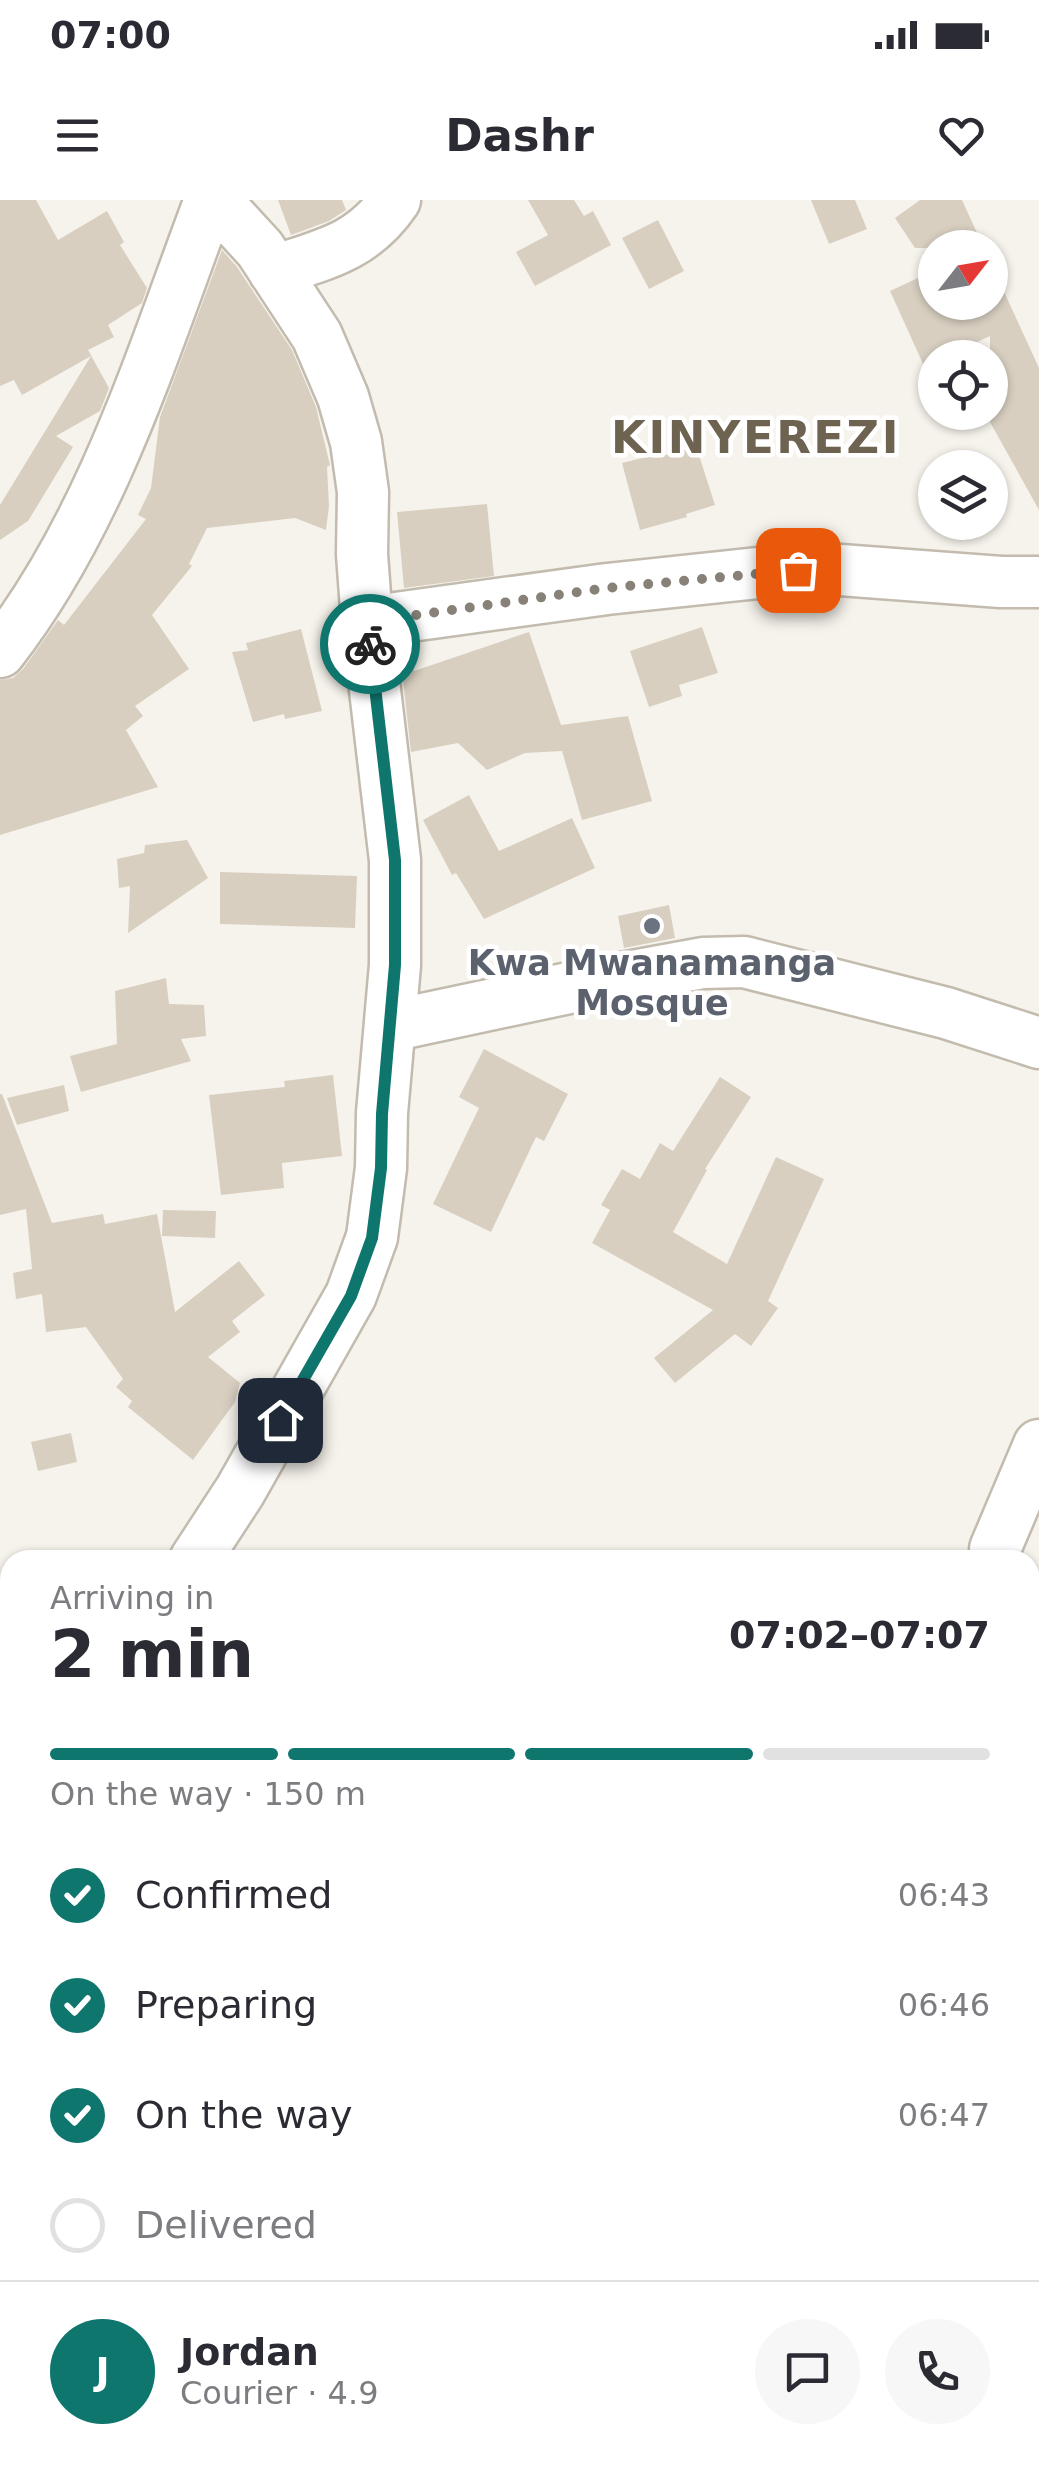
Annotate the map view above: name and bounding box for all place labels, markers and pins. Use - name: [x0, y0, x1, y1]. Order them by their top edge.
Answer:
- pin: [756, 528, 841, 613]
- marker: Kwa Mwanamanga Mosque: [641, 915, 663, 937]
- place label: Kwa Mwanamanga Mosque: [468, 943, 836, 1023]
- pin: [238, 1378, 323, 1463]

